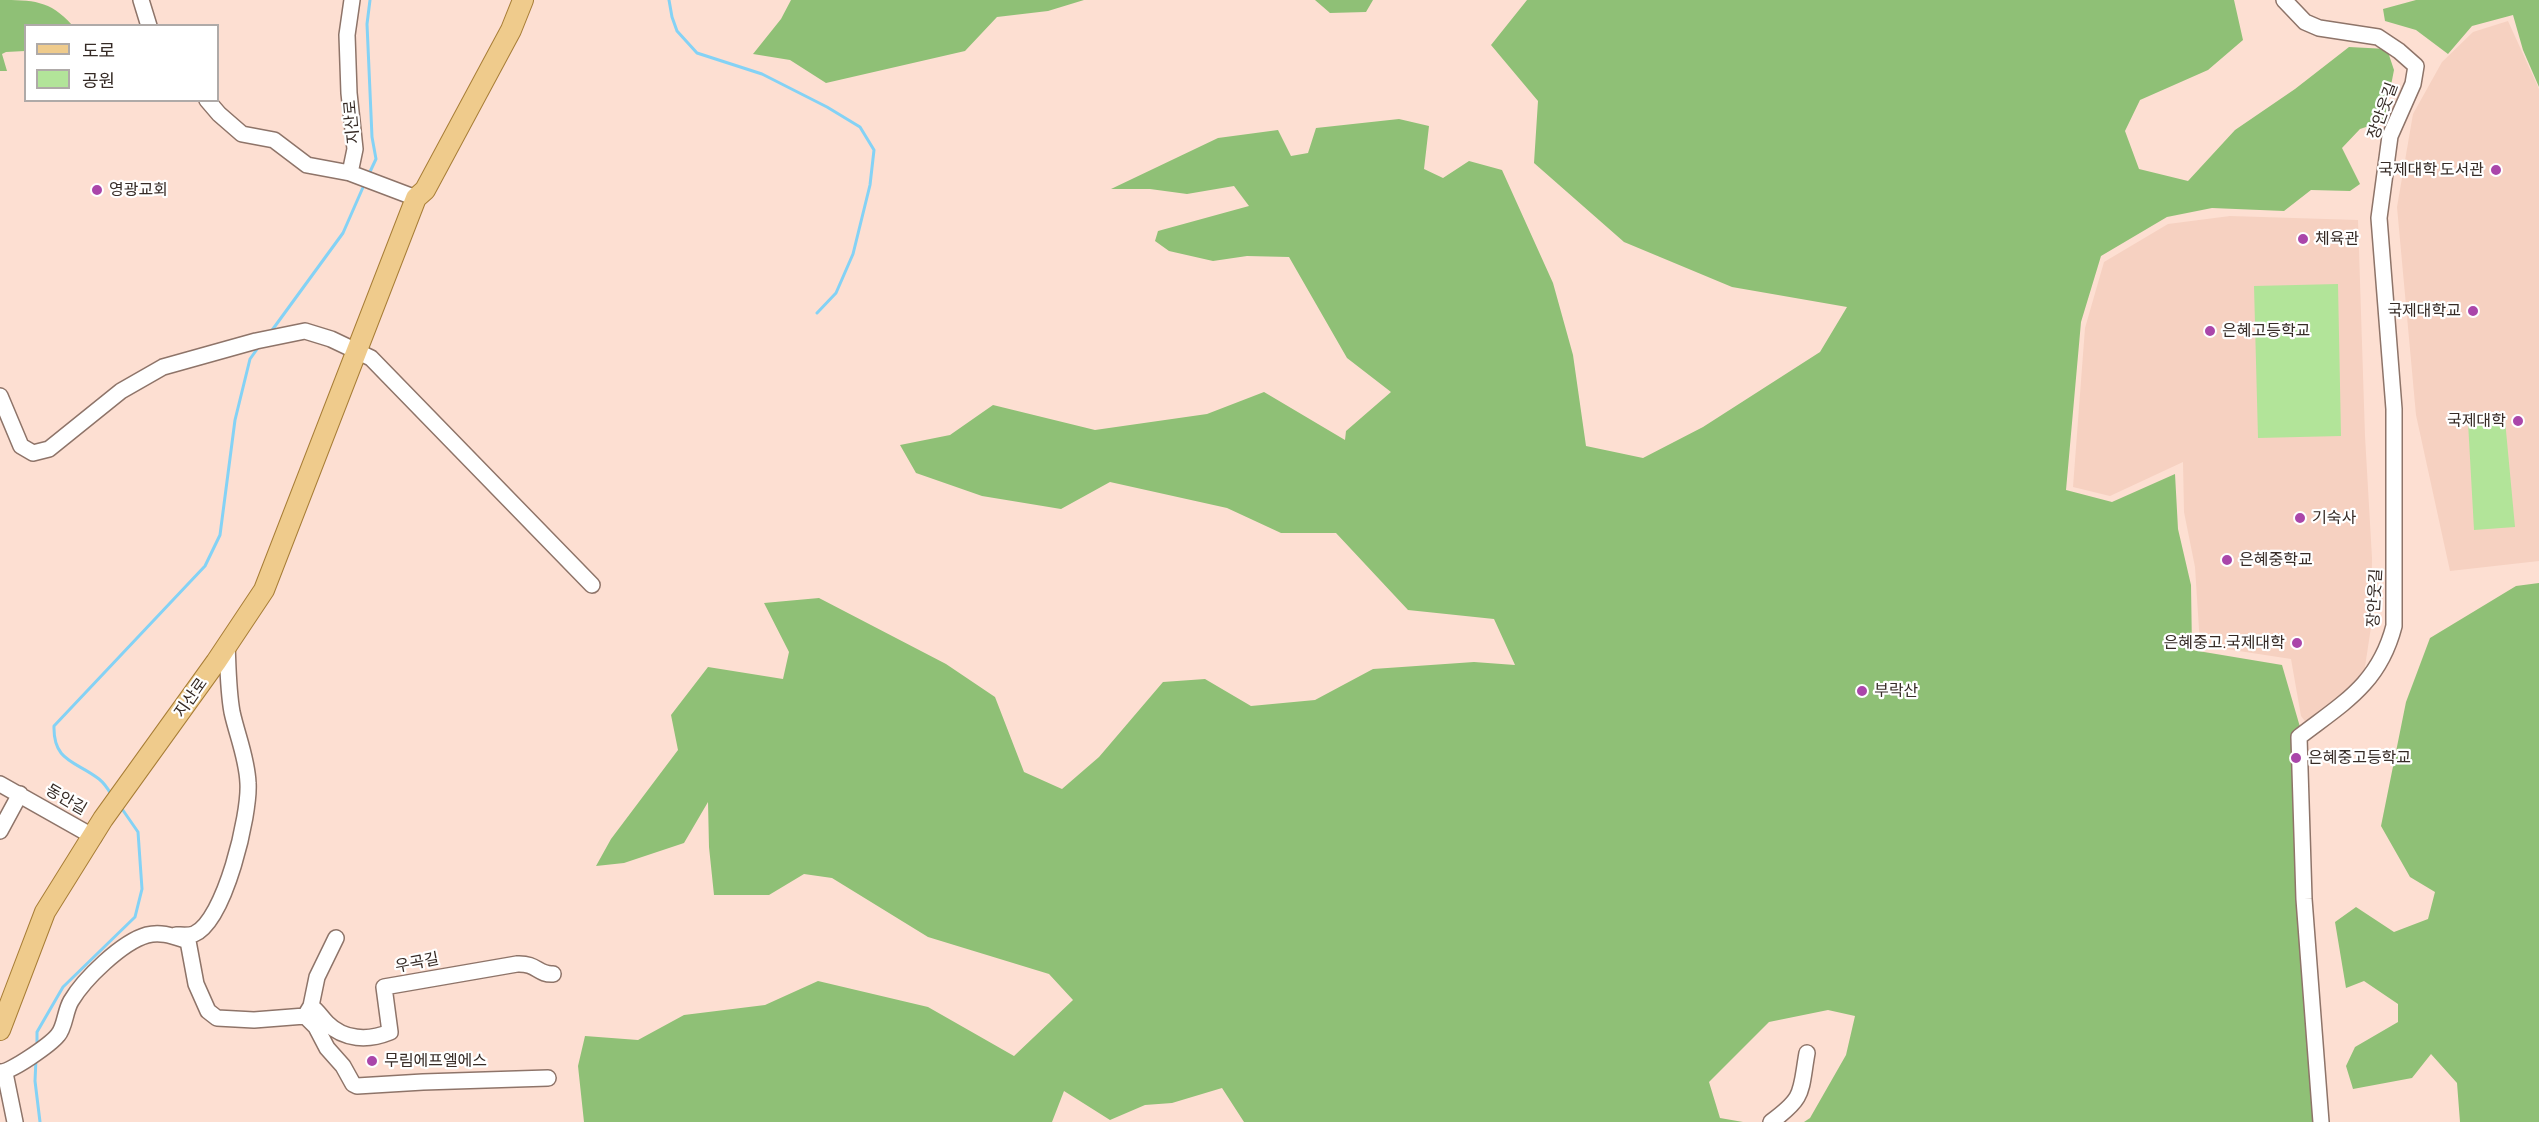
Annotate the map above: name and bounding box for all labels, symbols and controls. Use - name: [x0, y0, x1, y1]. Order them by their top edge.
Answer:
- legend: [24, 24, 219, 102]
- text: 도로: [82, 43, 115, 61]
- text: 공원: [82, 73, 115, 91]
- street label: 장안웃길: [2364, 80, 2402, 142]
- street label: 지산로: [341, 99, 363, 145]
- place label: 국제대학 도서관: [2378, 160, 2484, 180]
- marker: 국제대학 도서관: [2489, 163, 2503, 177]
- place label: 영광교회: [109, 180, 168, 200]
- marker: 영광교회: [90, 183, 104, 197]
- place label: 체육관: [2315, 229, 2359, 249]
- marker: 체육관: [2296, 232, 2310, 246]
- place label: 국제대학교: [2387, 301, 2461, 321]
- marker: 국제대학교: [2466, 304, 2480, 318]
- place label: 은혜고등학교: [2222, 321, 2310, 341]
- marker: 은혜고등학교: [2203, 324, 2217, 338]
- place label: 국제대학: [2447, 411, 2506, 431]
- marker: 국제대학: [2511, 414, 2525, 428]
- place label: 기숙사: [2312, 508, 2356, 528]
- marker: 기숙사: [2293, 511, 2307, 525]
- place label: 은혜중학교: [2239, 550, 2313, 570]
- marker: 은혜중학교: [2220, 553, 2234, 567]
- street label: 장안웃길: [2364, 568, 2386, 628]
- place label: 은혜중고.국제대학: [2164, 633, 2285, 653]
- marker: 은혜중고.국제대학: [2290, 636, 2304, 650]
- street label: 지산로: [170, 674, 212, 722]
- place label: 부락산: [1874, 681, 1918, 701]
- marker: 부락산: [1855, 684, 1869, 698]
- place label: 은혜중고등학교: [2308, 748, 2411, 768]
- marker: 은혜중고등학교: [2289, 751, 2303, 765]
- street label: 동안길: [42, 781, 90, 819]
- street label: 우곡길: [393, 949, 441, 977]
- place label: 무림에프엘에스: [384, 1051, 487, 1071]
- marker: 무림에프엘에스: [365, 1054, 379, 1068]

